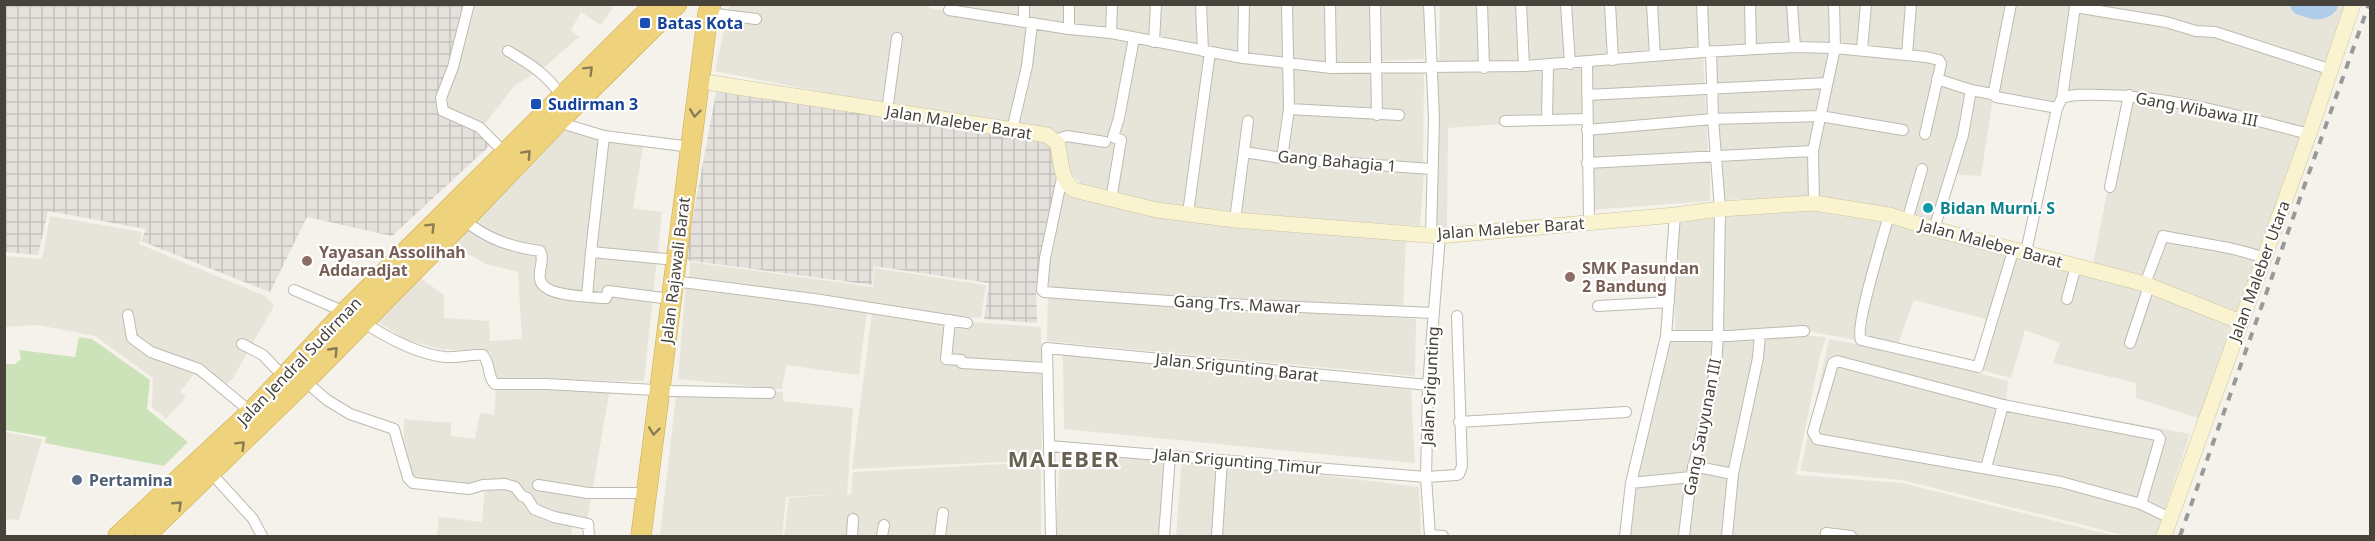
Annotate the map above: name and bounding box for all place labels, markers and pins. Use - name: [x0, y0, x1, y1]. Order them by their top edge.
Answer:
- place label: Batas Kota: [657, 12, 743, 34]
- marker: Batas Kota: [638, 16, 652, 30]
- place label: Sudirman 3: [548, 93, 638, 115]
- marker: Sudirman 3: [529, 97, 543, 111]
- place label: Bidan Murni. S: [1940, 197, 2055, 219]
- marker: Bidan Murni. S: [1921, 201, 1935, 215]
- place label: Yayasan Assolihah Addaradjat: [319, 241, 466, 281]
- marker: Yayasan Assolihah Addaradjat: [300, 254, 314, 268]
- place label: SMK Pasundan 2 Bandung: [1582, 257, 1699, 297]
- marker: SMK Pasundan 2 Bandung: [1563, 270, 1577, 284]
- place label: Pertamina: [89, 469, 173, 491]
- marker: Pertamina: [70, 473, 84, 487]

